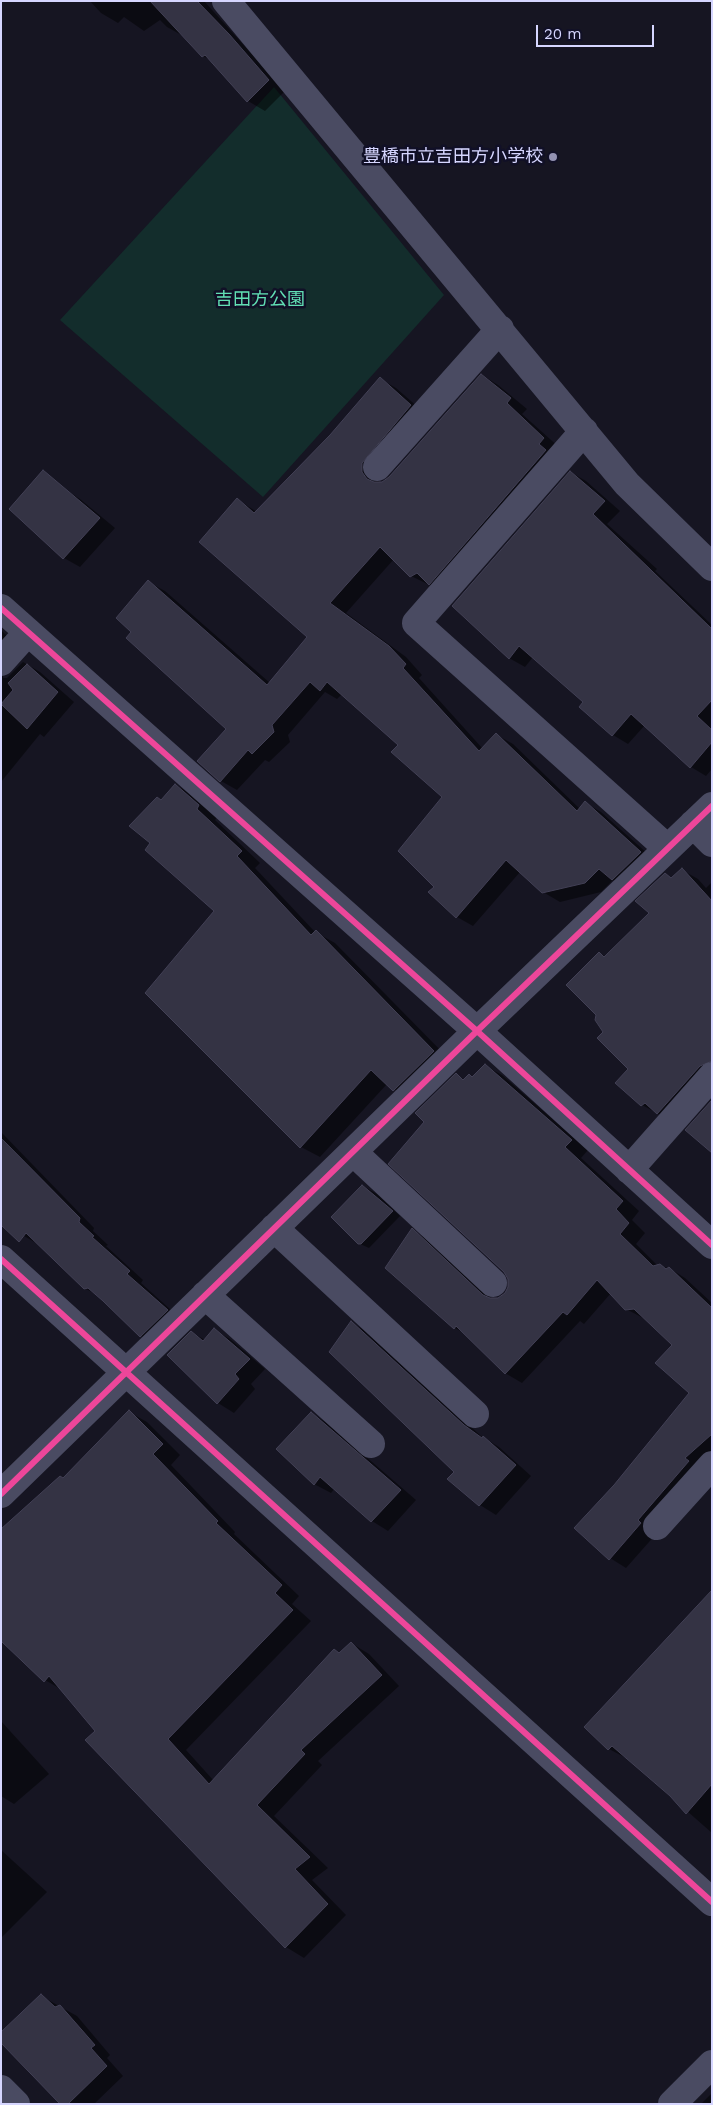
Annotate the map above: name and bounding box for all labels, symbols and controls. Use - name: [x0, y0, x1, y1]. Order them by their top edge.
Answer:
- scale bar: [538, 15, 656, 47]
- text: 20 m: [544, 25, 582, 43]
- place label: 豊橋市立吉田方小学校: [363, 146, 543, 168]
- marker: 豊橋市立吉田方小学校: [547, 151, 559, 163]
- park label: 吉田方公園: [215, 289, 305, 311]

